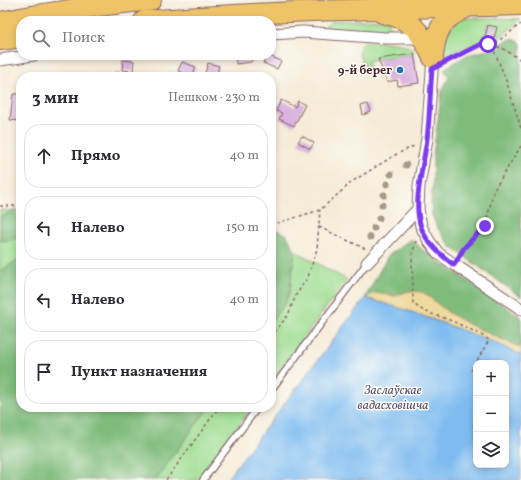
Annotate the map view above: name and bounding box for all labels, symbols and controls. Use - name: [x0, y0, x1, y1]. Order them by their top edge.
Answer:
- search box: [16, 16, 276, 60]
- icon: search: [30, 27, 52, 49]
- text: Поиск: [62, 28, 105, 49]
- route start: [479, 35, 497, 53]
- place label: 9-й берег: [338, 63, 392, 79]
- marker: 9-й берег: [395, 65, 405, 75]
- text: 3 мин: [32, 87, 79, 110]
- text: Пешком · 230 m: [168, 89, 260, 107]
- icon: ahead: [33, 145, 55, 167]
- text: Прямо: [71, 146, 120, 167]
- text: 40 m: [230, 147, 259, 165]
- icon: left: [33, 217, 55, 239]
- route end: [476, 217, 494, 235]
- text: Налево: [71, 218, 125, 239]
- text: 150 m: [226, 219, 259, 237]
- icon: left: [33, 289, 55, 311]
- text: Налево: [71, 290, 125, 311]
- text: 40 m: [230, 291, 259, 309]
- map controls: [473, 360, 509, 468]
- button: +: [473, 360, 509, 396]
- icon: arrive: [33, 361, 55, 383]
- text: Пункт назначения: [71, 362, 207, 383]
- water label: Заслаўскае вадасховішча: [358, 382, 428, 415]
- button: −: [473, 396, 509, 432]
- button: layers: [473, 432, 509, 468]

